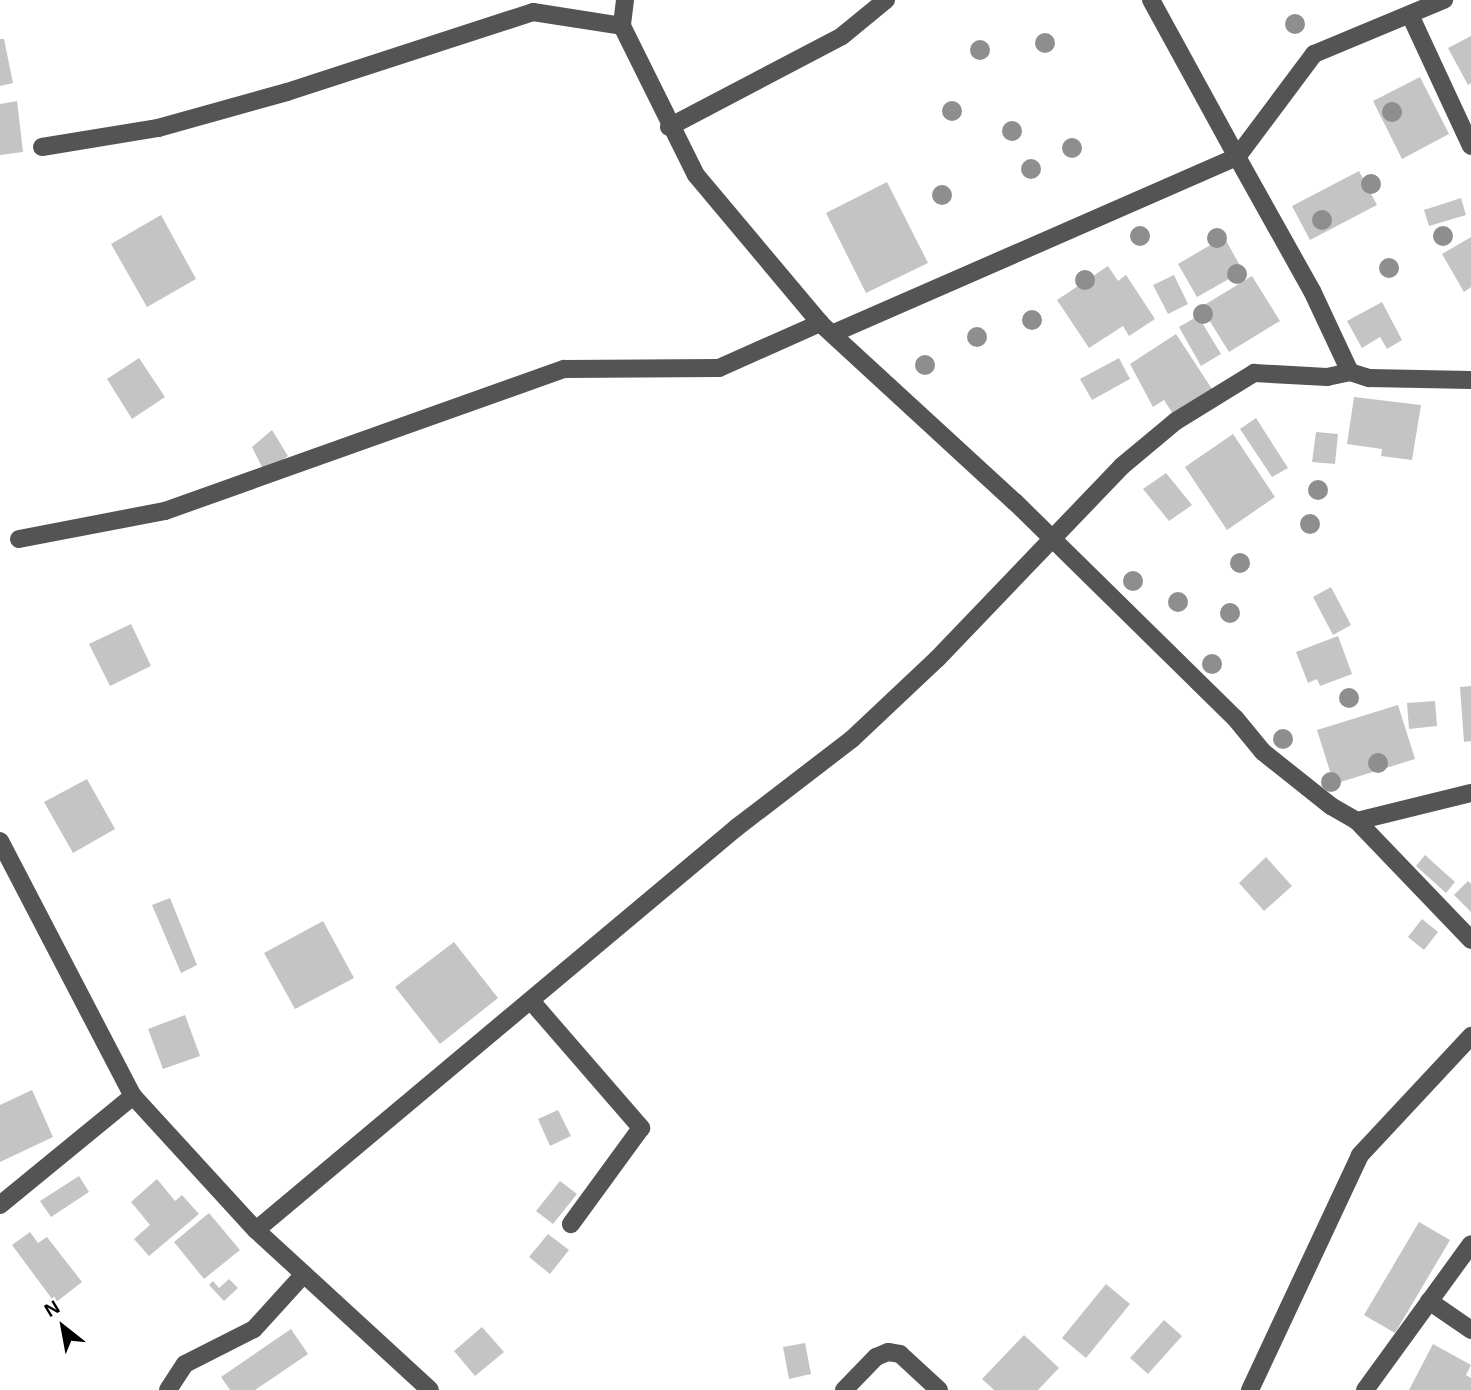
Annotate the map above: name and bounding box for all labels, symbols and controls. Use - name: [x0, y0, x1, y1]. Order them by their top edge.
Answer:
- north arrow: [28, 1292, 98, 1362]
- text: N: [41, 1296, 63, 1321]

